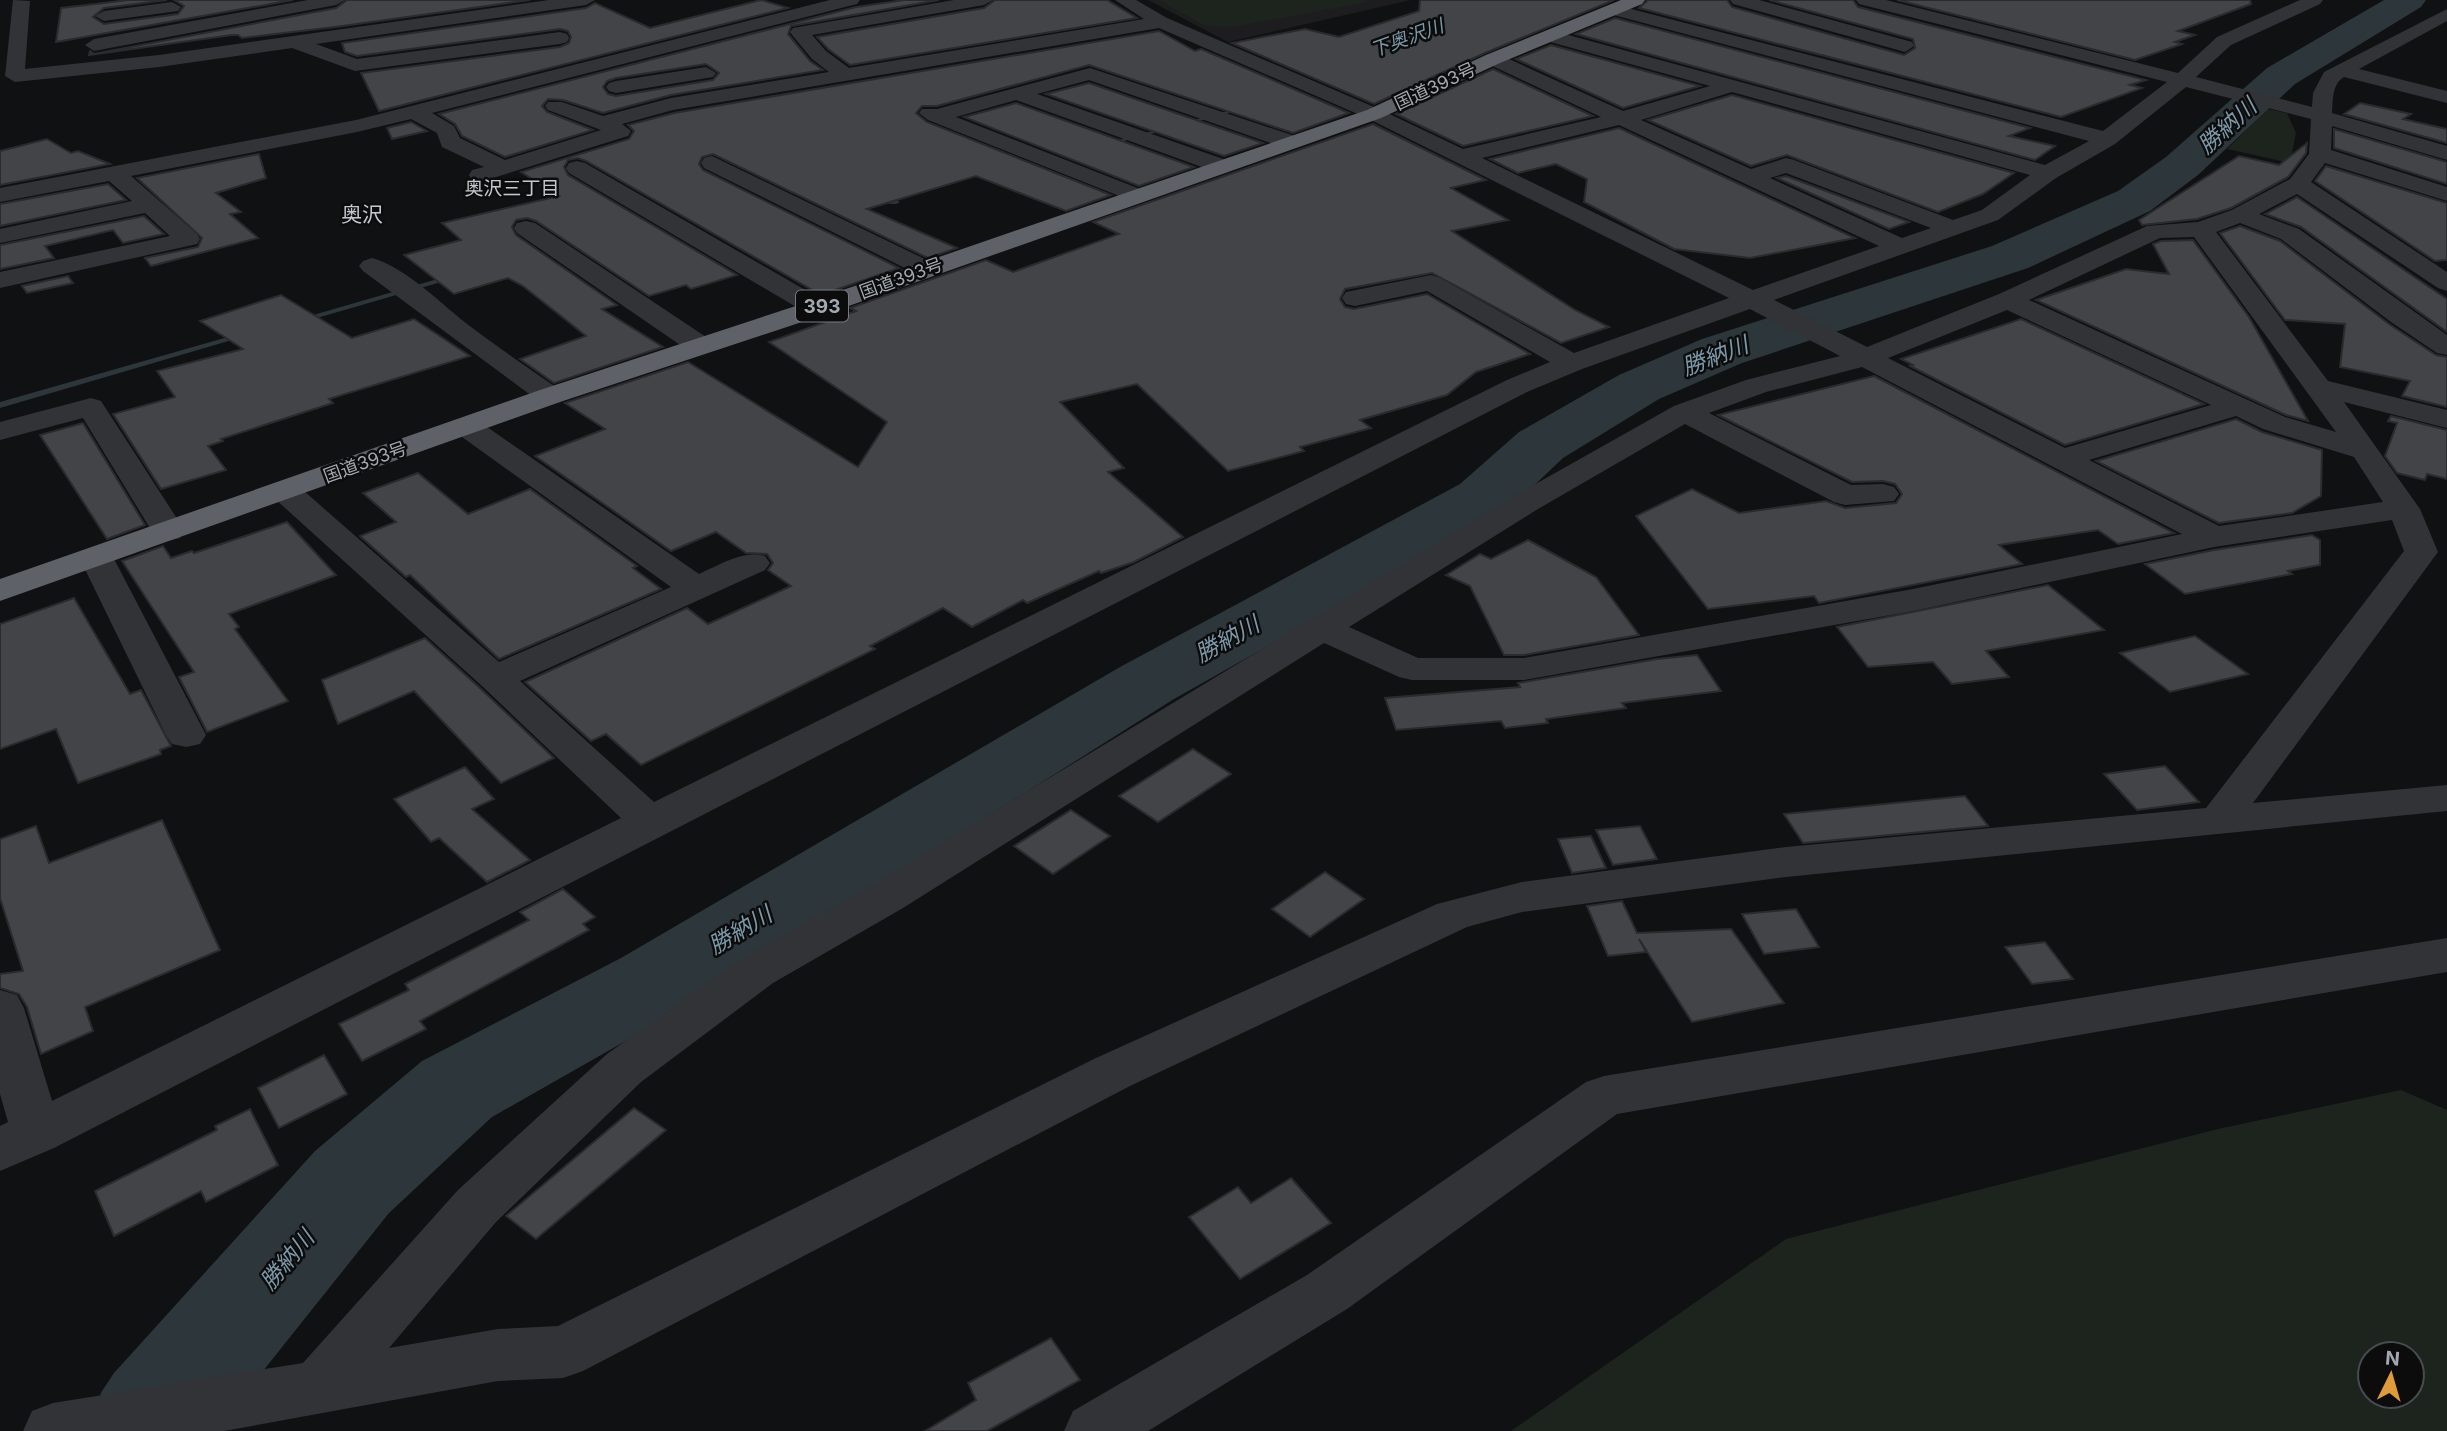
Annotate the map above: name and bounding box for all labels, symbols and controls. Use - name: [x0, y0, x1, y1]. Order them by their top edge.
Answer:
- water label: 下奥沢川: [1367, 14, 1449, 62]
- street label: 国道393号: [1391, 58, 1479, 114]
- water label: 勝納川: [2192, 91, 2264, 159]
- district label: 奥沢三丁目: [464, 177, 560, 200]
- district label: 奥沢: [341, 202, 383, 227]
- street label: 国道393号: [856, 253, 946, 303]
- road number: 393: [796, 290, 848, 322]
- water label: 勝納川: [1678, 329, 1755, 381]
- street label: 国道393号: [320, 437, 410, 487]
- water label: 勝納川: [1190, 609, 1267, 668]
- water label: 勝納川: [703, 899, 779, 960]
- water label: 勝納川: [254, 1222, 322, 1295]
- north arrow: [2356, 1340, 2426, 1410]
- text: N: [2384, 1346, 2401, 1371]

